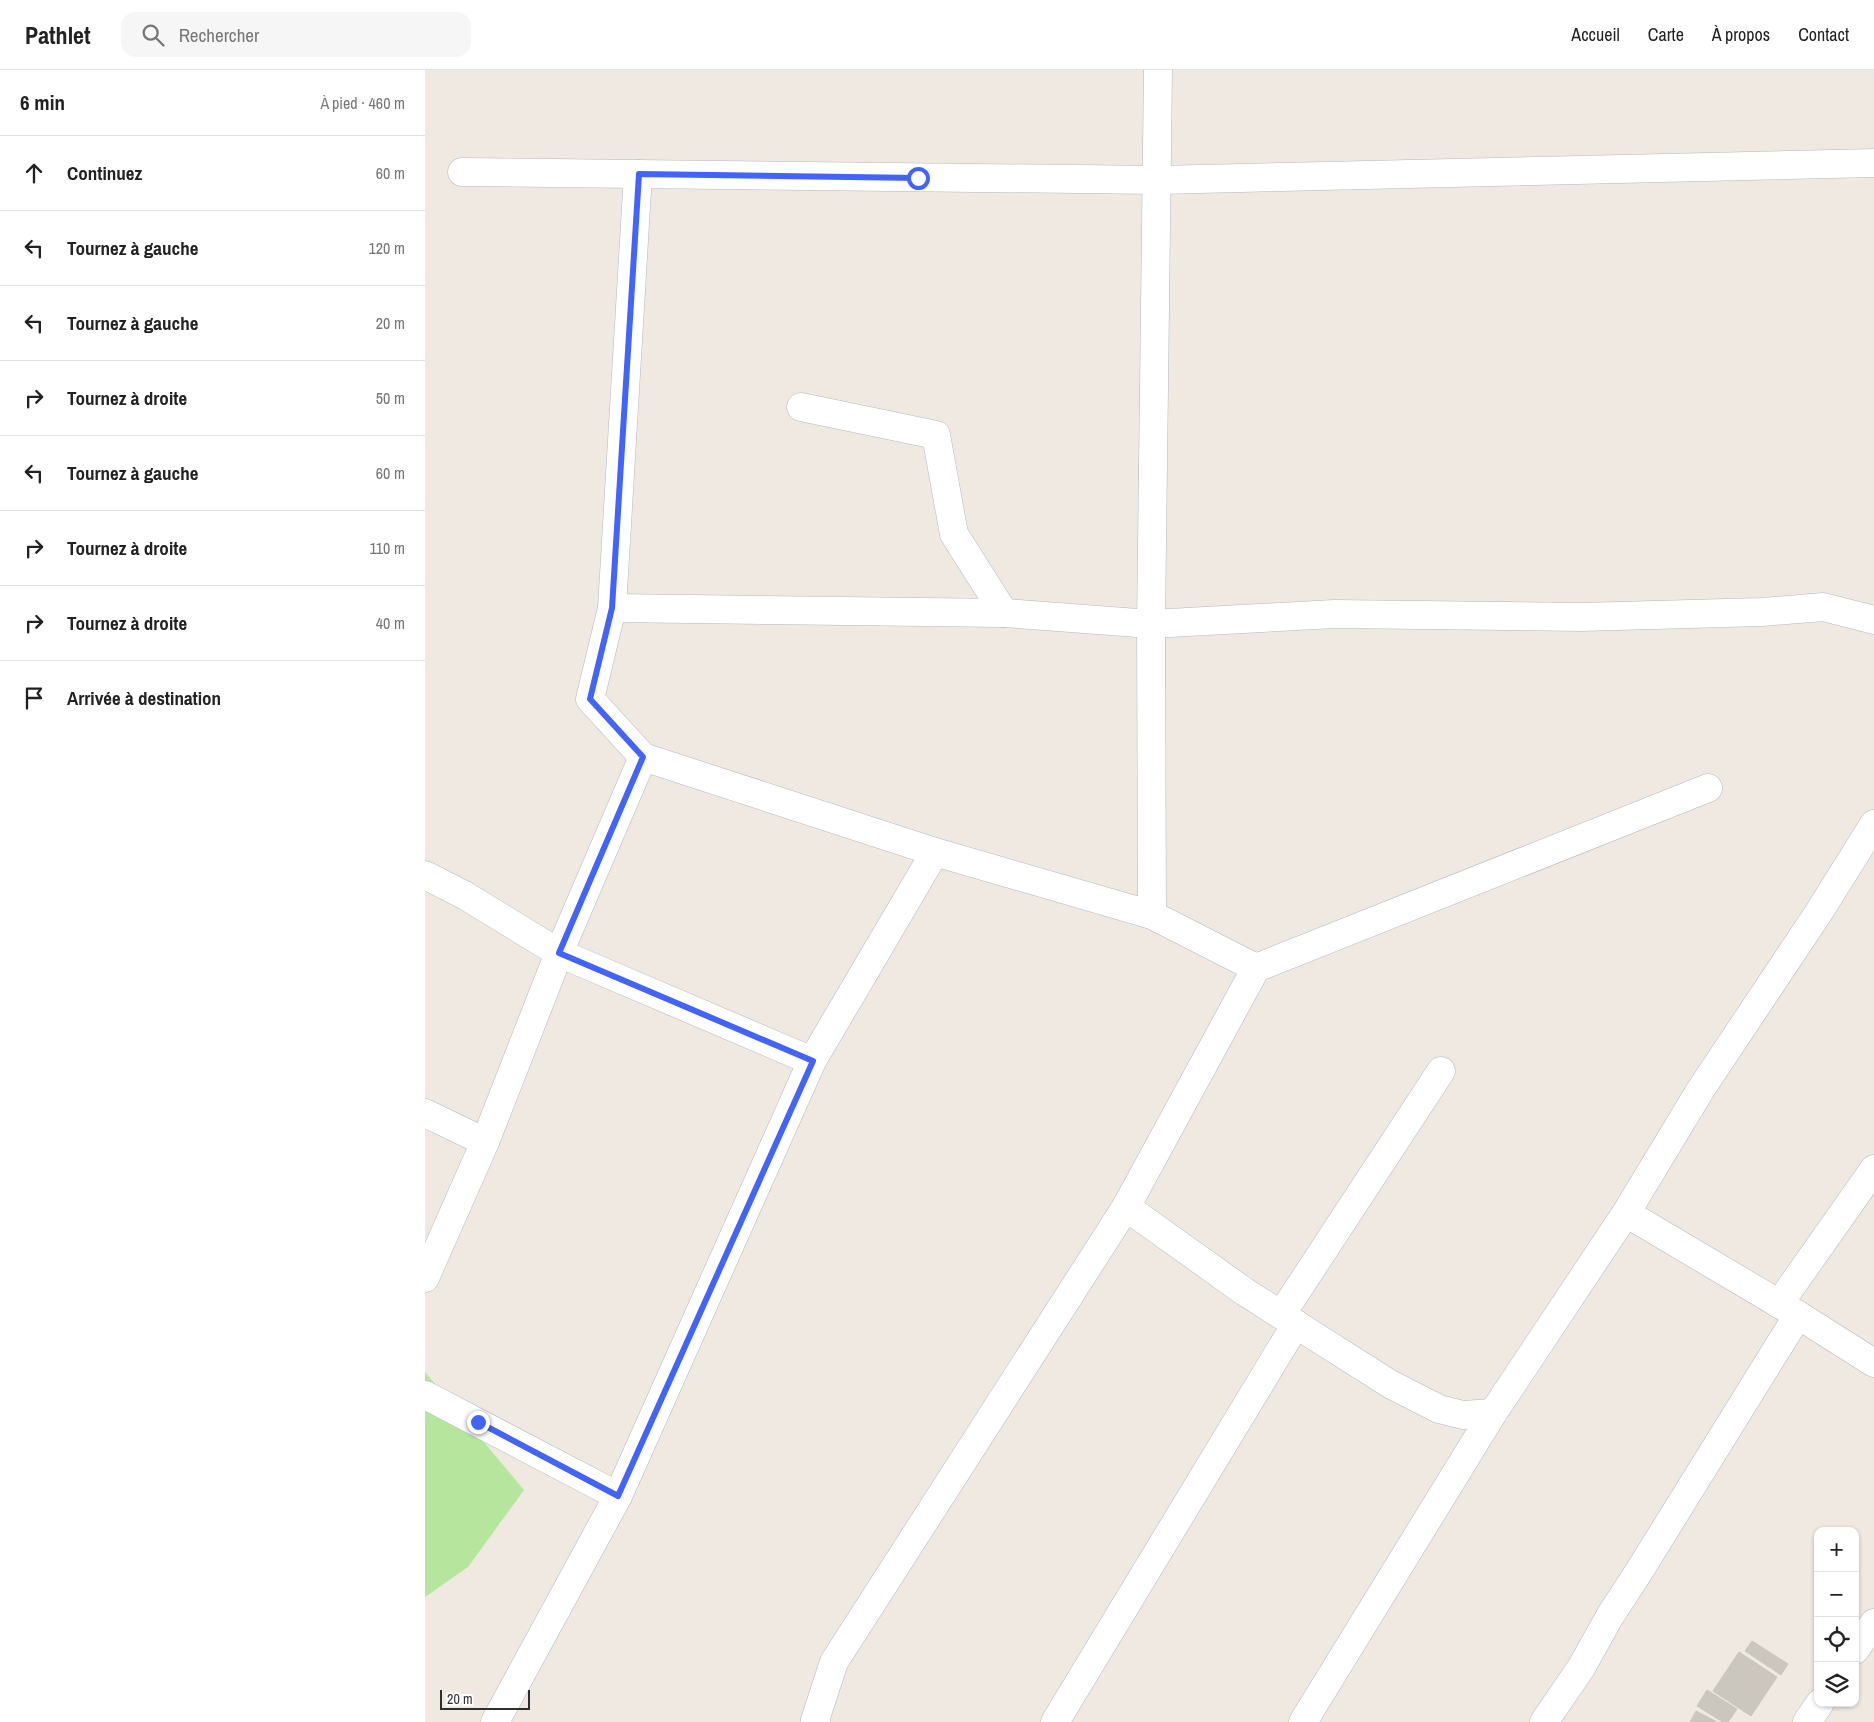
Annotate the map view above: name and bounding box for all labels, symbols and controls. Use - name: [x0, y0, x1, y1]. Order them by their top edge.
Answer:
- search box: [121, 12, 471, 57]
- text: Pathlet: [25, 19, 91, 51]
- icon: search: [139, 21, 167, 49]
- text: Rechercher: [179, 22, 259, 48]
- text: Accueil: [1571, 22, 1620, 47]
- text: Carte: [1648, 22, 1684, 47]
- text: À propos: [1712, 22, 1770, 47]
- text: Contact: [1798, 22, 1849, 47]
- text: 6 min: [20, 88, 65, 117]
- text: À pied · 460 m: [320, 92, 405, 114]
- icon: ahead: [20, 159, 48, 187]
- text: Continuez: [67, 160, 142, 186]
- text: 60 m: [376, 162, 405, 184]
- route start: [907, 167, 930, 190]
- icon: left: [20, 234, 48, 262]
- text: Tournez à gauche: [67, 235, 198, 261]
- text: 120 m: [369, 237, 405, 259]
- icon: left: [20, 309, 48, 337]
- text: Tournez à gauche: [67, 310, 198, 336]
- text: 20 m: [376, 312, 405, 334]
- icon: right: [20, 384, 48, 412]
- text: Tournez à droite: [67, 385, 187, 411]
- text: 50 m: [376, 387, 405, 409]
- icon: left: [20, 459, 48, 487]
- text: Tournez à gauche: [67, 460, 198, 486]
- text: 60 m: [376, 462, 405, 484]
- icon: right: [20, 534, 48, 562]
- text: Tournez à droite: [67, 535, 187, 561]
- text: 110 m: [369, 537, 405, 559]
- icon: right: [20, 609, 48, 637]
- text: Tournez à droite: [67, 610, 187, 636]
- text: 40 m: [376, 612, 405, 634]
- icon: arrive: [20, 684, 48, 712]
- text: Arrivée à destination: [67, 685, 221, 711]
- route end: [467, 1411, 490, 1434]
- map controls: [1814, 1527, 1859, 1707]
- button: +: [1814, 1527, 1859, 1572]
- button: −: [1814, 1572, 1859, 1617]
- button: locate: [1814, 1617, 1859, 1662]
- button: layers: [1814, 1662, 1859, 1707]
- scale bar: [440, 1687, 530, 1710]
- text: 20 m: [447, 1690, 473, 1708]

